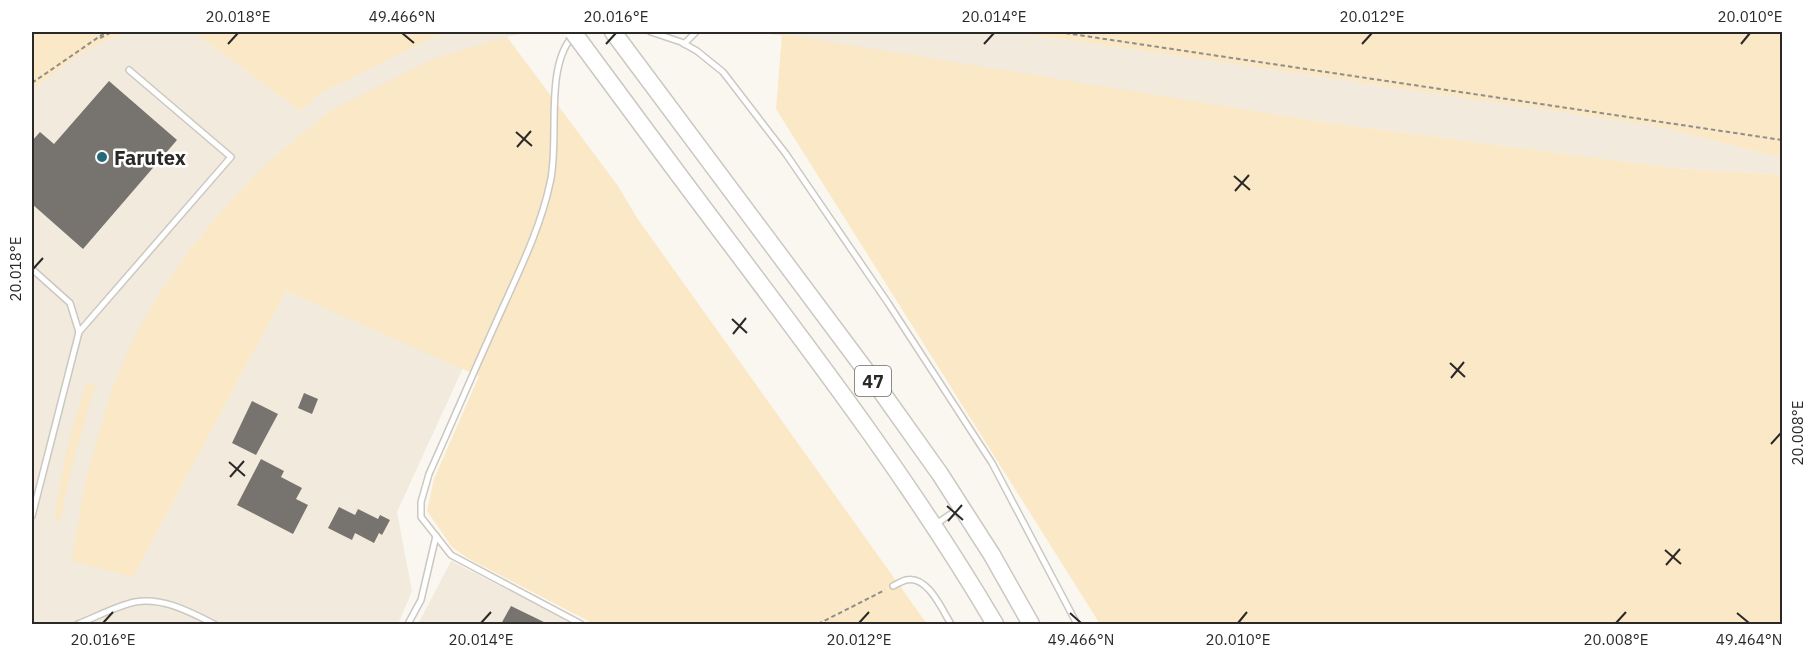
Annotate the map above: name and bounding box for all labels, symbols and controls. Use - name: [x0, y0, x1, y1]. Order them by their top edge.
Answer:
- text: 20.018°E: [206, 7, 270, 26]
- text: 49.466°N: [369, 7, 435, 26]
- text: 20.016°E: [584, 7, 648, 26]
- text: 20.014°E: [962, 7, 1026, 26]
- text: 20.012°E: [1340, 7, 1404, 26]
- text: 20.010°E: [1718, 7, 1782, 26]
- place label: Farutex: [114, 144, 186, 171]
- marker: Farutex: [95, 150, 109, 164]
- text: 20.018°E: [6, 237, 25, 301]
- road number: 47: [855, 366, 891, 396]
- text: 20.008°E: [1788, 401, 1807, 465]
- text: 20.016°E: [71, 630, 135, 649]
- text: 20.014°E: [449, 630, 513, 649]
- text: 20.012°E: [827, 630, 891, 649]
- text: 49.466°N: [1048, 630, 1114, 649]
- text: 20.010°E: [1206, 630, 1270, 649]
- text: 20.008°E: [1584, 630, 1648, 649]
- text: 49.464°N: [1716, 630, 1782, 649]

